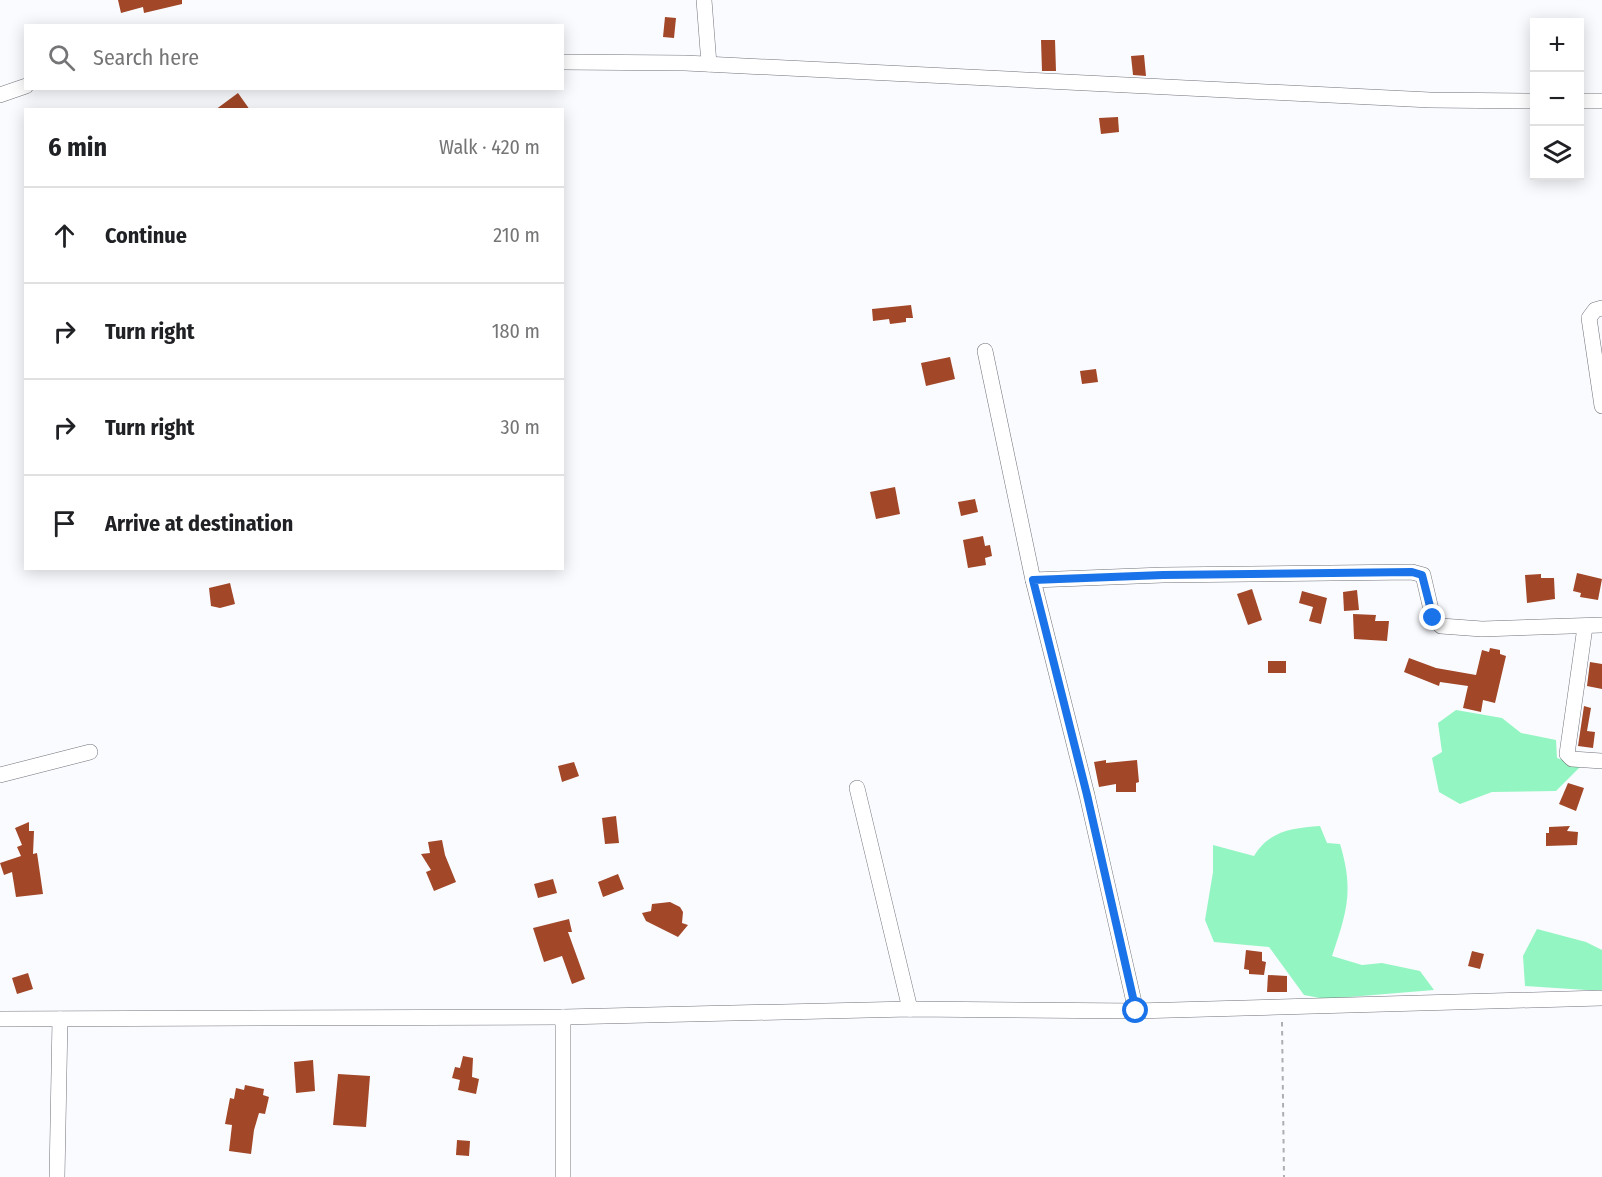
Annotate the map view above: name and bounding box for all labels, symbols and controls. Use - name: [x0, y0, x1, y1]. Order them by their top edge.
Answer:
- map controls: [1530, 18, 1584, 180]
- button: +: [1530, 18, 1584, 72]
- search box: [24, 24, 564, 90]
- icon: search: [45, 41, 78, 74]
- text: Search here: [93, 44, 199, 71]
- button: −: [1530, 72, 1584, 126]
- button: layers: [1530, 126, 1584, 180]
- text: 6 min: [48, 132, 107, 163]
- text: Walk · 420 m: [439, 135, 540, 159]
- icon: ahead: [48, 219, 81, 252]
- text: Continue: [105, 222, 187, 249]
- text: 210 m: [493, 223, 540, 247]
- icon: right: [48, 315, 81, 348]
- text: Turn right: [105, 318, 194, 345]
- text: 180 m: [492, 319, 540, 343]
- icon: right: [48, 411, 81, 444]
- text: Turn right: [105, 414, 194, 441]
- text: 30 m: [500, 415, 540, 439]
- icon: arrive: [48, 507, 81, 540]
- text: Arrive at destination: [105, 510, 293, 537]
- route end: [1419, 604, 1445, 630]
- route start: [1122, 997, 1148, 1023]

